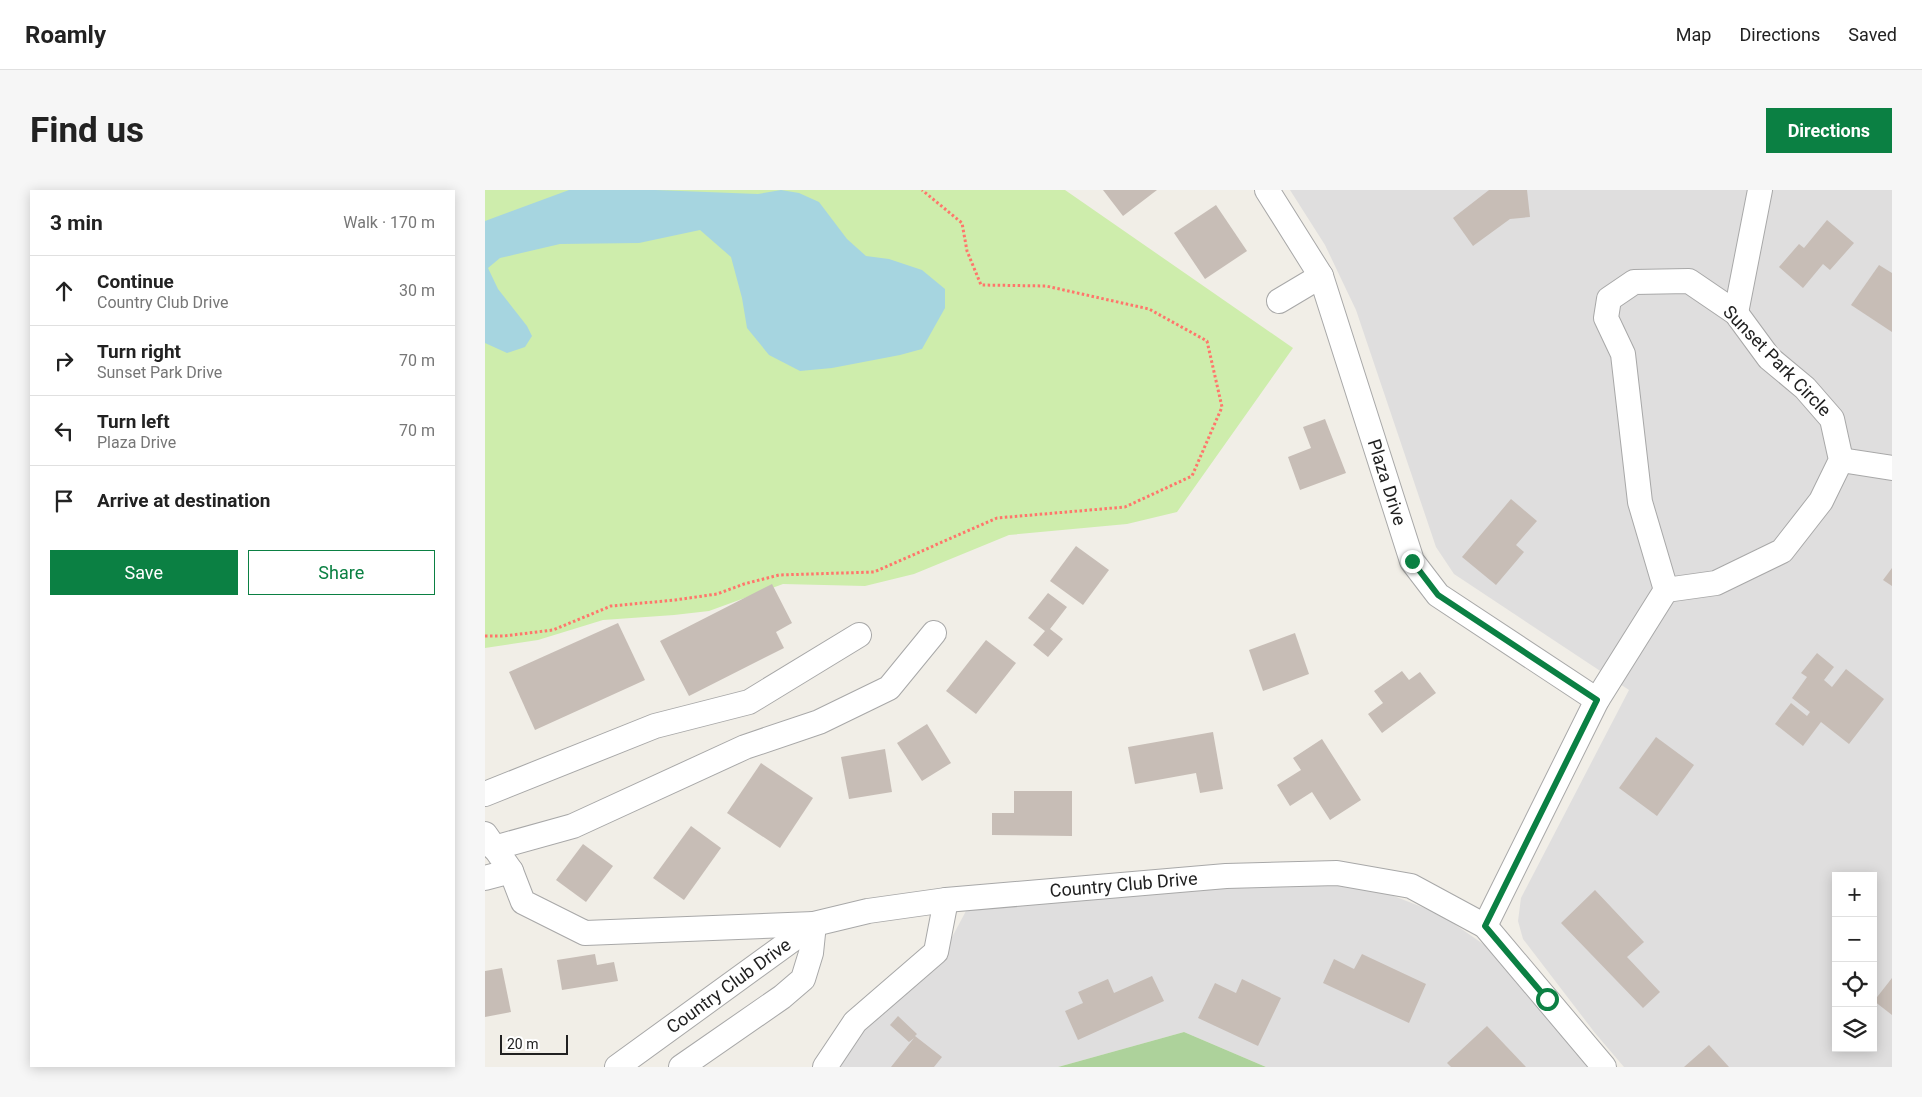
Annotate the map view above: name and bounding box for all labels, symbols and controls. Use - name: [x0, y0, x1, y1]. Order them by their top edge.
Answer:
- text: Roamly: [25, 21, 106, 49]
- text: Map: [1676, 24, 1711, 45]
- text: Directions: [1739, 24, 1820, 45]
- text: Saved: [1848, 24, 1897, 45]
- button: Directions: [1766, 108, 1892, 153]
- text: Find us: [30, 110, 144, 151]
- text: 3 min: [50, 211, 103, 235]
- text: Walk · 170 m: [343, 213, 435, 232]
- text: Continue: [97, 270, 174, 293]
- icon: ahead: [50, 277, 78, 305]
- text: 30 m: [399, 281, 435, 300]
- text: Country Club Drive: [97, 293, 229, 312]
- street label: Sunset Park Circle: [1719, 301, 1836, 420]
- text: Turn right: [97, 340, 181, 363]
- icon: right: [50, 347, 78, 375]
- text: 70 m: [399, 351, 435, 370]
- text: Sunset Park Drive: [97, 363, 222, 382]
- text: Turn left: [97, 410, 170, 433]
- icon: left: [50, 417, 78, 445]
- text: 70 m: [399, 421, 435, 440]
- text: Plaza Drive: [97, 433, 176, 452]
- street label: Plaza Drive: [1364, 436, 1411, 528]
- icon: arrive: [50, 487, 78, 515]
- text: Arrive at destination: [97, 489, 270, 512]
- button: Save: [50, 550, 238, 595]
- button: Share: [248, 550, 435, 595]
- route end: [1401, 550, 1424, 573]
- street label: Country Club Drive: [1049, 867, 1198, 901]
- map controls: [1832, 872, 1877, 1052]
- button: +: [1832, 872, 1877, 917]
- button: −: [1832, 917, 1877, 962]
- street label: Country Club Drive: [662, 934, 794, 1038]
- button: locate: [1832, 962, 1877, 1007]
- route start: [1536, 988, 1559, 1011]
- button: layers: [1832, 1007, 1877, 1052]
- scale bar: [500, 1032, 567, 1055]
- text: 20 m: [507, 1036, 539, 1052]

